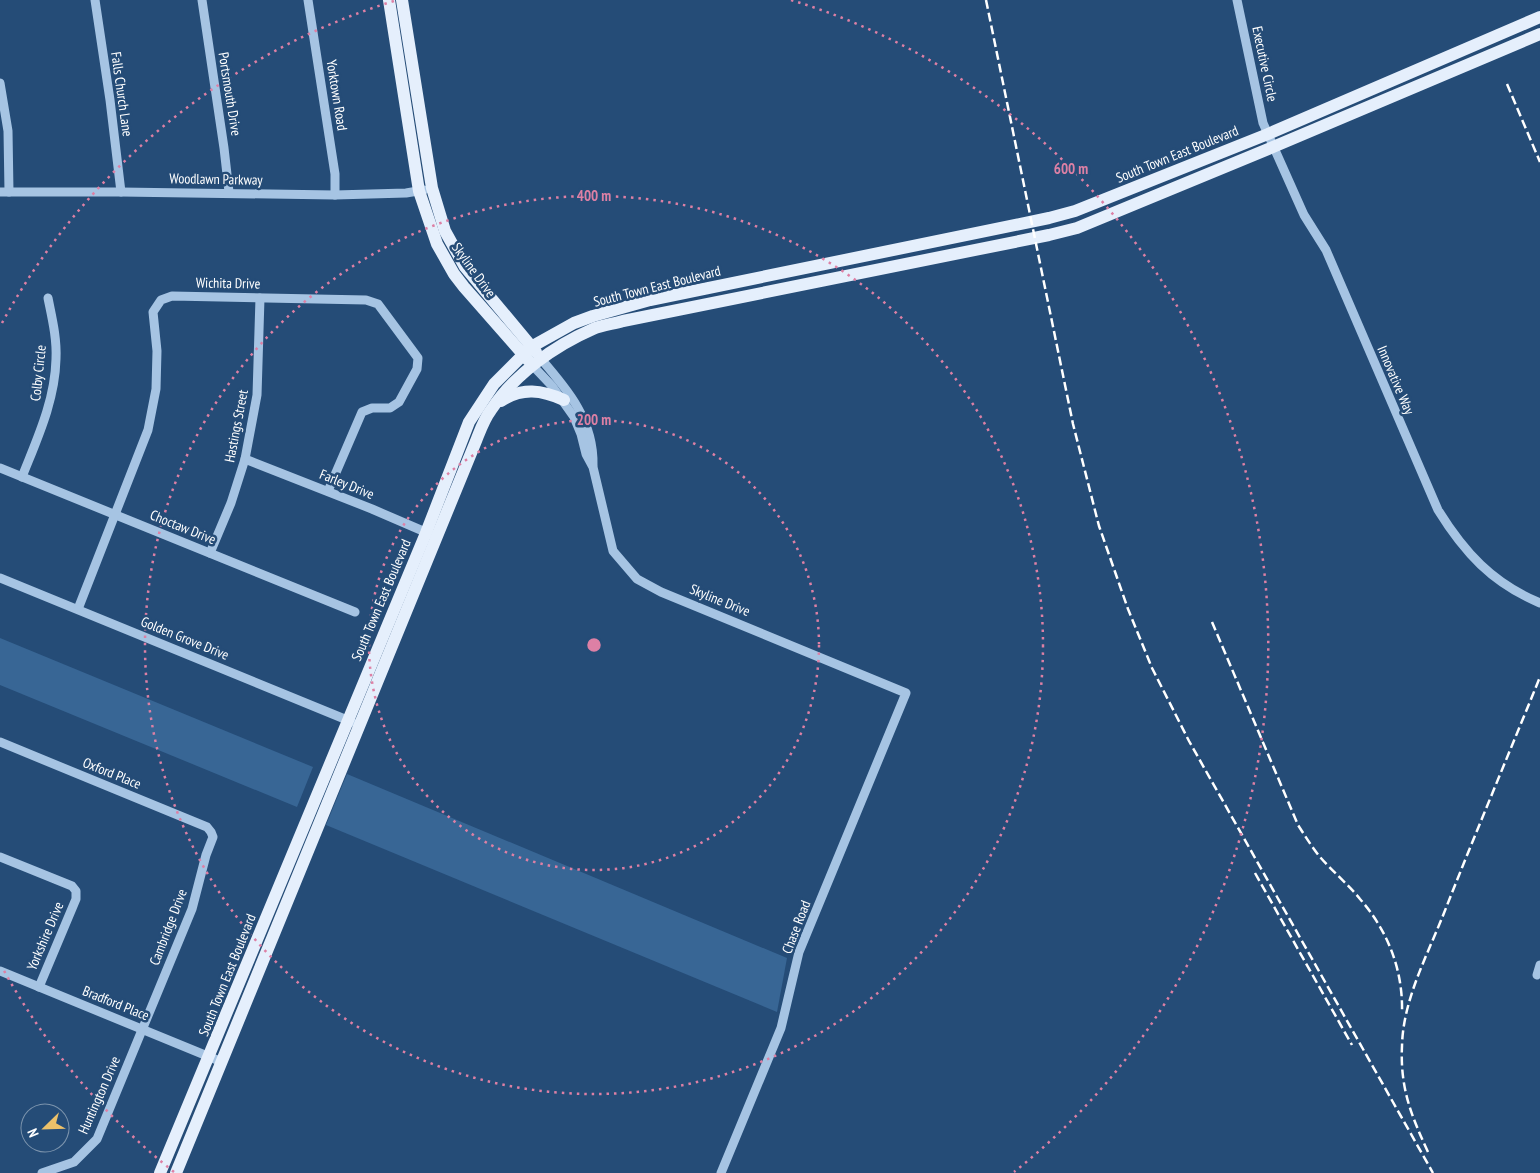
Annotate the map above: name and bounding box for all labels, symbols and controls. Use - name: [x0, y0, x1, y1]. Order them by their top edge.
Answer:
- street label: Executive Circle: [1248, 25, 1282, 104]
- street label: Falls Church Lane: [107, 50, 137, 138]
- street label: Portsmouth Drive: [215, 51, 246, 137]
- street label: Yorktown Road: [323, 58, 351, 132]
- street label: South Town East Boulevard: [1113, 121, 1241, 187]
- text: 600 m: [1054, 159, 1088, 178]
- street label: Woodlawn Parkway: [169, 169, 263, 189]
- text: 400 m: [577, 186, 611, 205]
- street label: Skyline Drive: [448, 239, 500, 301]
- street label: South Town East Boulevard: [592, 261, 722, 311]
- street label: Wichita Drive: [196, 273, 261, 293]
- street label: Innovative Way: [1373, 343, 1419, 418]
- street label: Colby Circle: [26, 344, 50, 402]
- street label: Hastings Street: [220, 388, 252, 464]
- text: 200 m: [577, 410, 611, 429]
- street label: Farley Drive: [317, 465, 377, 503]
- street label: Choctaw Drive: [147, 506, 219, 548]
- street label: South Town East Boulevard: [347, 536, 415, 664]
- street label: Skyline Drive: [687, 580, 753, 620]
- street label: Golden Grove Drive: [138, 612, 232, 664]
- centre of rings: [585, 636, 603, 654]
- street label: Oxford Place: [80, 753, 144, 793]
- street label: Cambridge Drive: [145, 886, 191, 968]
- street label: Chase Road: [778, 898, 814, 956]
- street label: Yorkshire Drive: [23, 899, 68, 973]
- street label: South Town East Boulevard: [194, 911, 260, 1039]
- street label: Bradford Place: [80, 982, 152, 1025]
- street label: Huntington Drive: [74, 1053, 124, 1137]
- north arrow: [20, 1103, 70, 1153]
- text: N: [23, 1126, 43, 1140]

